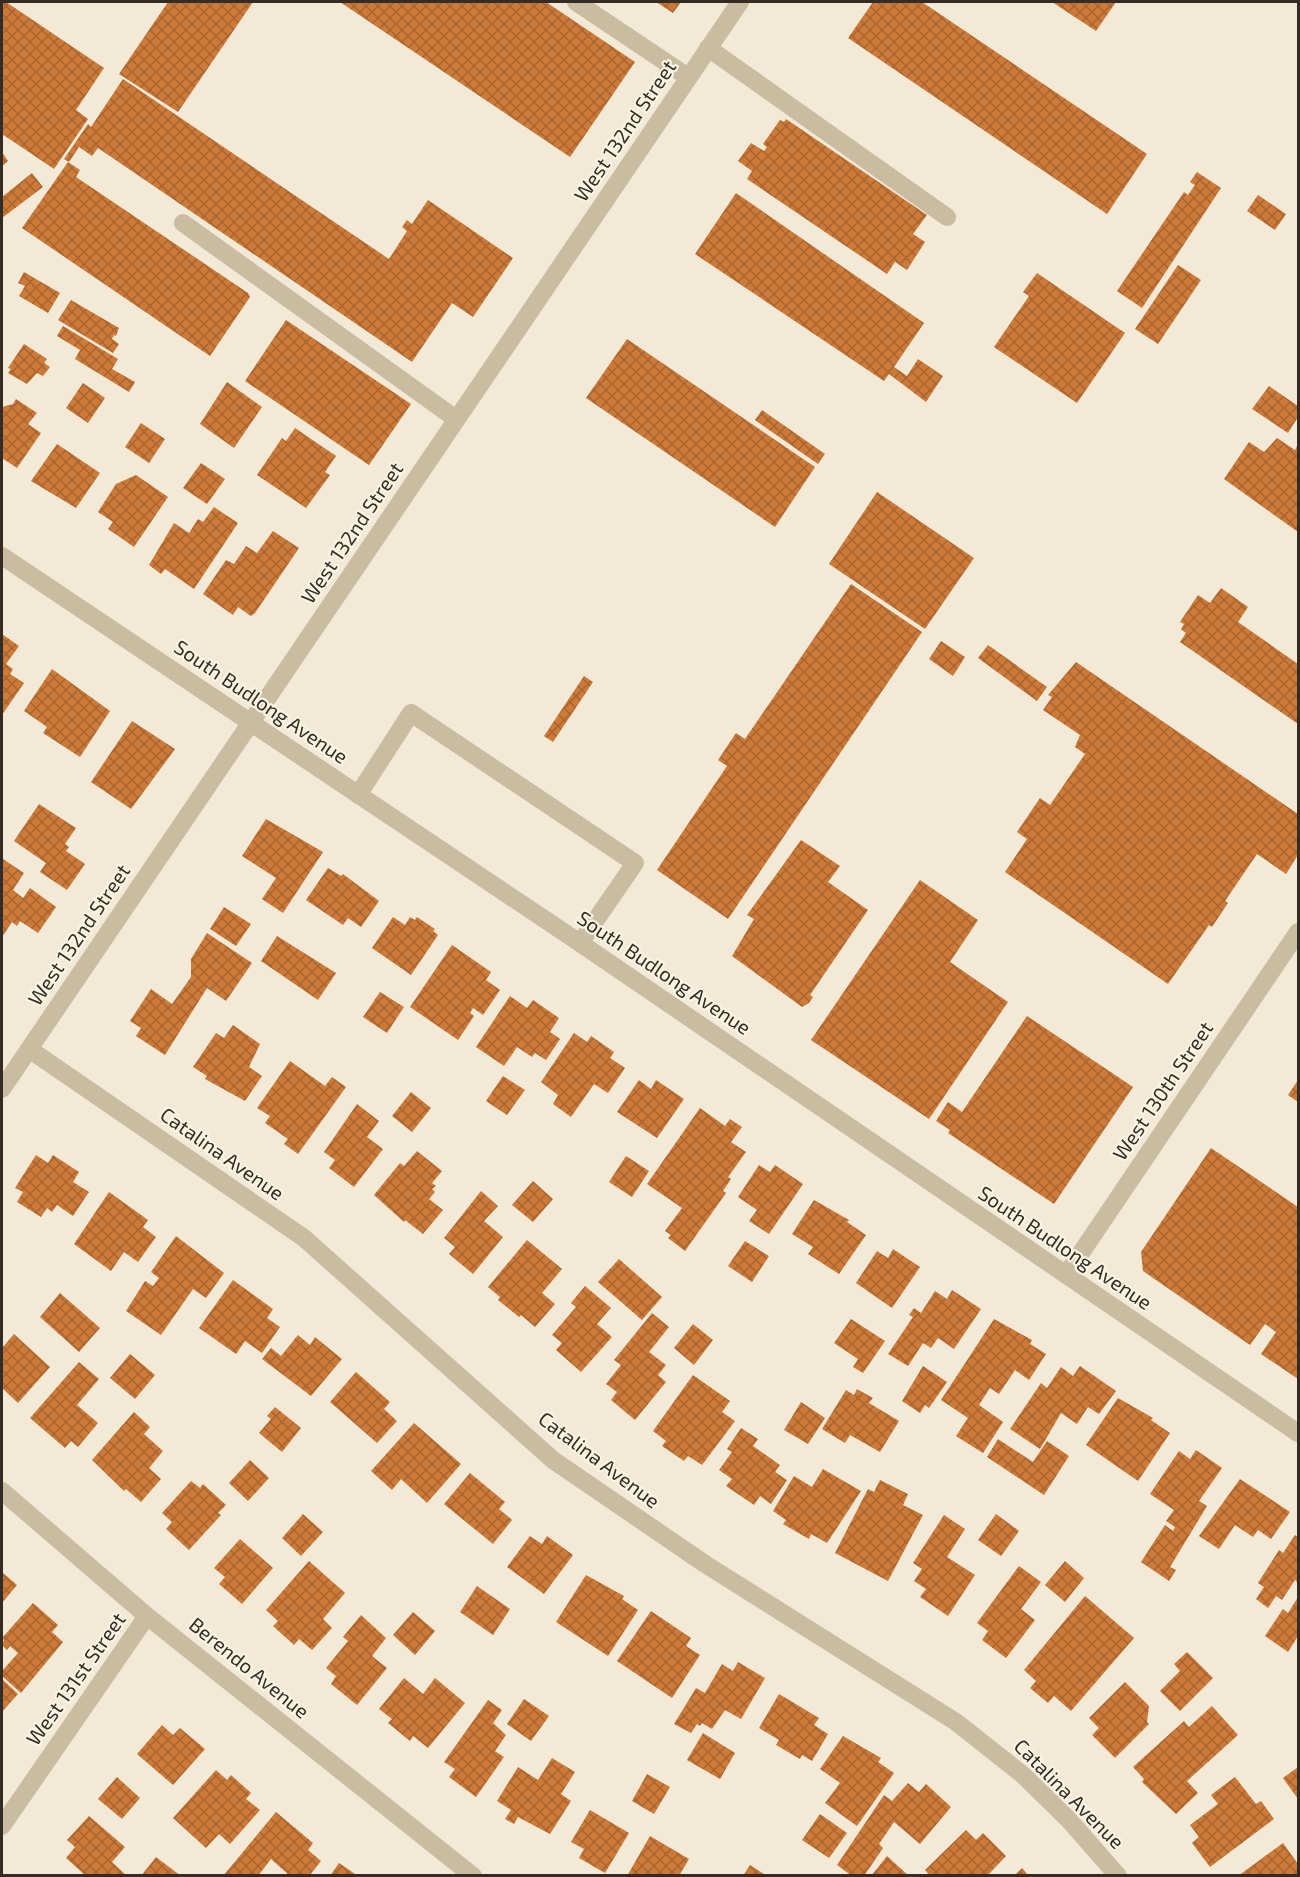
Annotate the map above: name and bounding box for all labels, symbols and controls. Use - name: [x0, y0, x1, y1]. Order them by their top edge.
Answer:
- street label: West 132nd Street: [568, 55, 680, 206]
- street label: West 132nd Street: [295, 457, 407, 608]
- street label: South Budlong Avenue: [170, 634, 353, 768]
- street label: West 132nd Street: [22, 859, 134, 1010]
- street label: South Budlong Avenue: [573, 905, 756, 1039]
- street label: West 130th Street: [1107, 1016, 1218, 1164]
- street label: Catalina Avenue: [156, 1102, 289, 1205]
- street label: South Budlong Avenue: [974, 1180, 1157, 1314]
- street label: Catalina Avenue: [534, 1406, 665, 1513]
- street label: West 131st Street: [20, 1607, 130, 1749]
- street label: Berendo Avenue: [185, 1612, 314, 1723]
- street label: Catalina Avenue: [1010, 1733, 1130, 1853]

